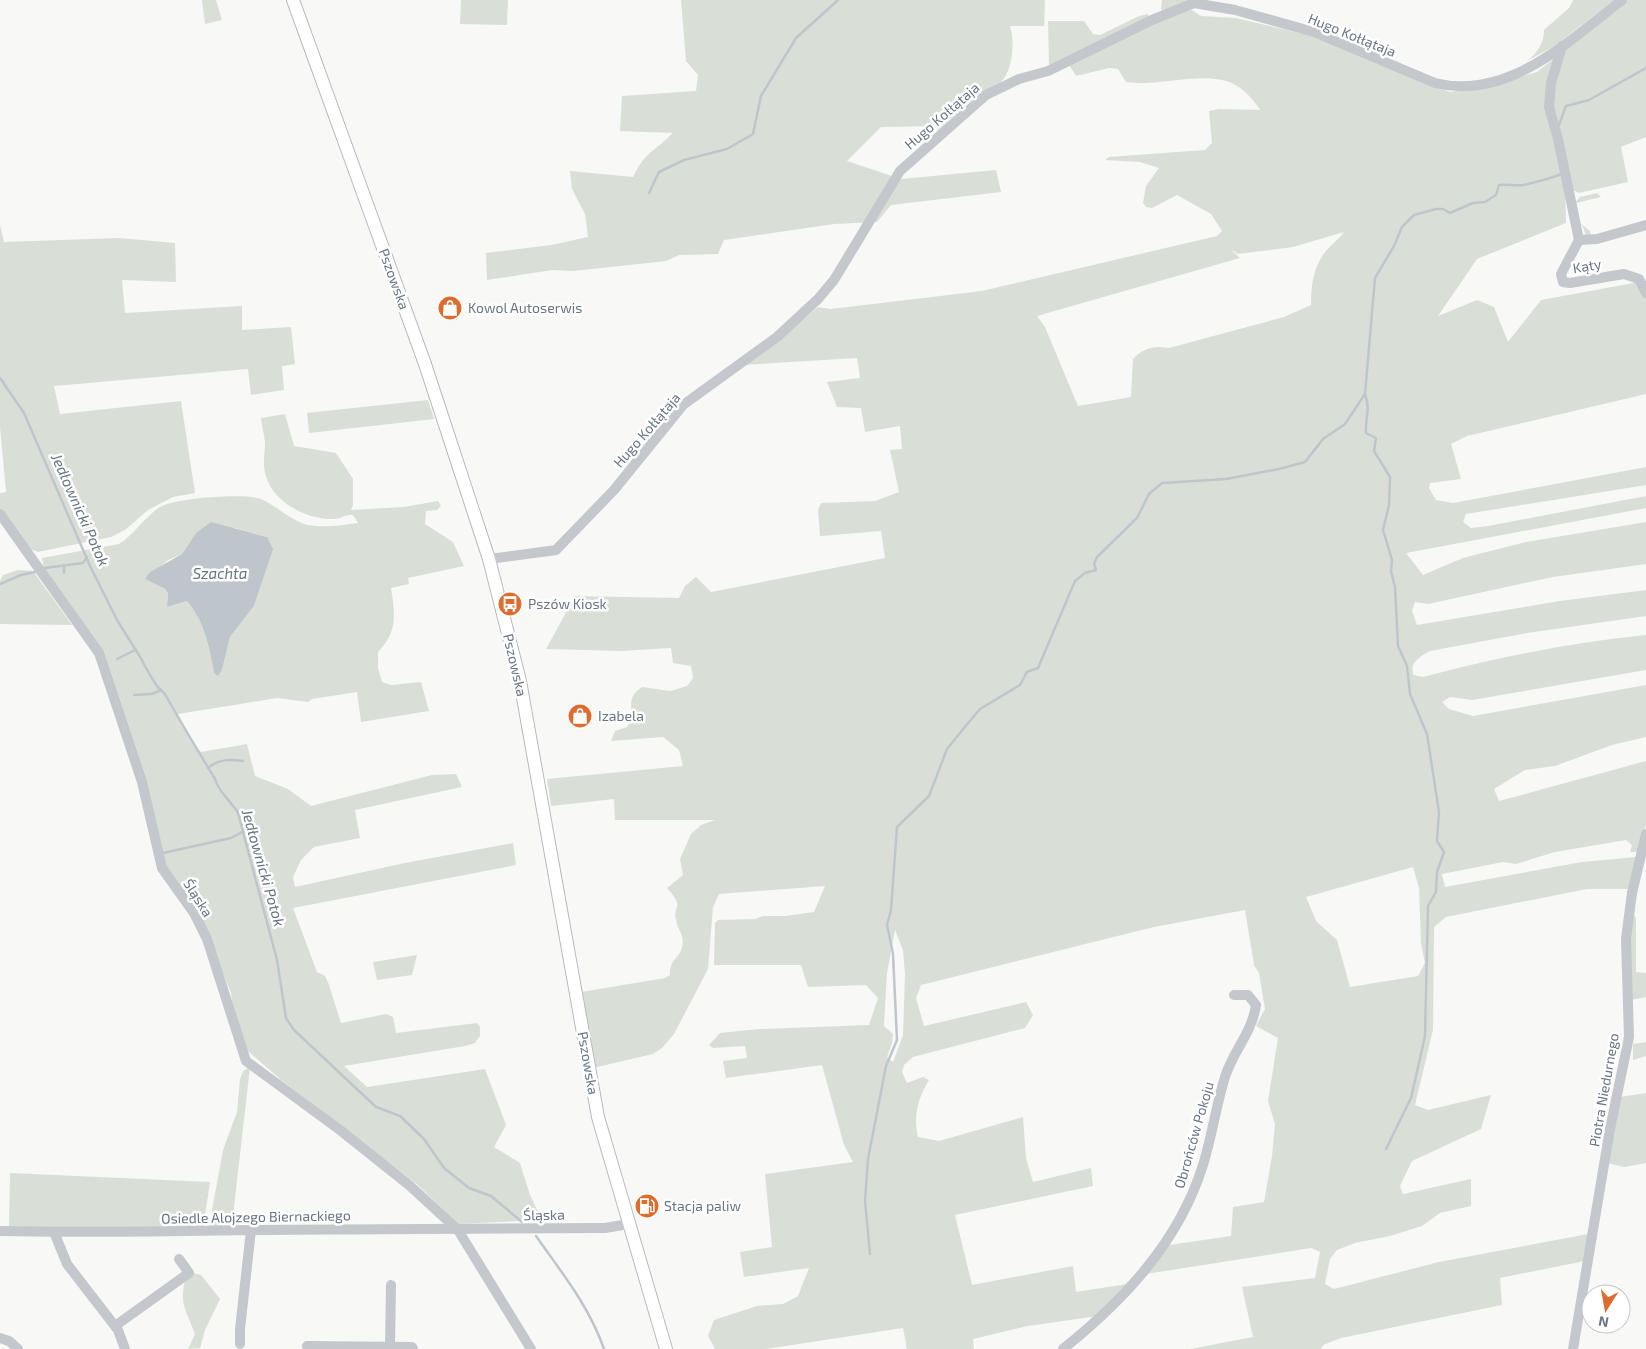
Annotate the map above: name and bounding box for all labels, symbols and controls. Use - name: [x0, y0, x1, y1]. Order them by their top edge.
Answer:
- street label: Hugo Kołłątaja: [1306, 9, 1399, 60]
- street label: Hugo Kołłątaja: [901, 79, 982, 153]
- street label: Pszowska: [376, 246, 413, 312]
- street label: Kąty: [1571, 255, 1603, 276]
- shop icon: Kowol Autoserwis: [437, 295, 463, 321]
- place label: Kowol Autoserwis: [468, 299, 582, 316]
- street label: Hugo Kołłątaja: [610, 389, 684, 470]
- water label: Jedłownicki Potok: [48, 450, 114, 569]
- water label: Szachta: [193, 564, 247, 582]
- bus stop icon: Pszów Kiosk: [497, 591, 523, 617]
- place label: Pszów Kiosk: [528, 595, 607, 612]
- street label: Pszowska: [500, 632, 531, 698]
- shop icon: Izabela: [567, 703, 593, 729]
- place label: Izabela: [598, 707, 644, 724]
- water label: Jedłownicki Potok: [238, 806, 289, 929]
- street label: Śląska: [180, 876, 217, 920]
- street label: Pszowska: [575, 1030, 602, 1096]
- street label: Piotra Niedurnego: [1585, 1032, 1622, 1148]
- street label: Obrońców Pokoju: [1170, 1079, 1217, 1190]
- fuel station icon: Stacja paliw: [634, 1193, 660, 1219]
- place label: Stacja paliw: [664, 1197, 741, 1214]
- street label: Osiedle Alojzego Biernackiego: [161, 1206, 351, 1227]
- street label: Śląska: [523, 1206, 565, 1223]
- north arrow: [1581, 1284, 1631, 1334]
- text: N: [1597, 1313, 1610, 1332]

